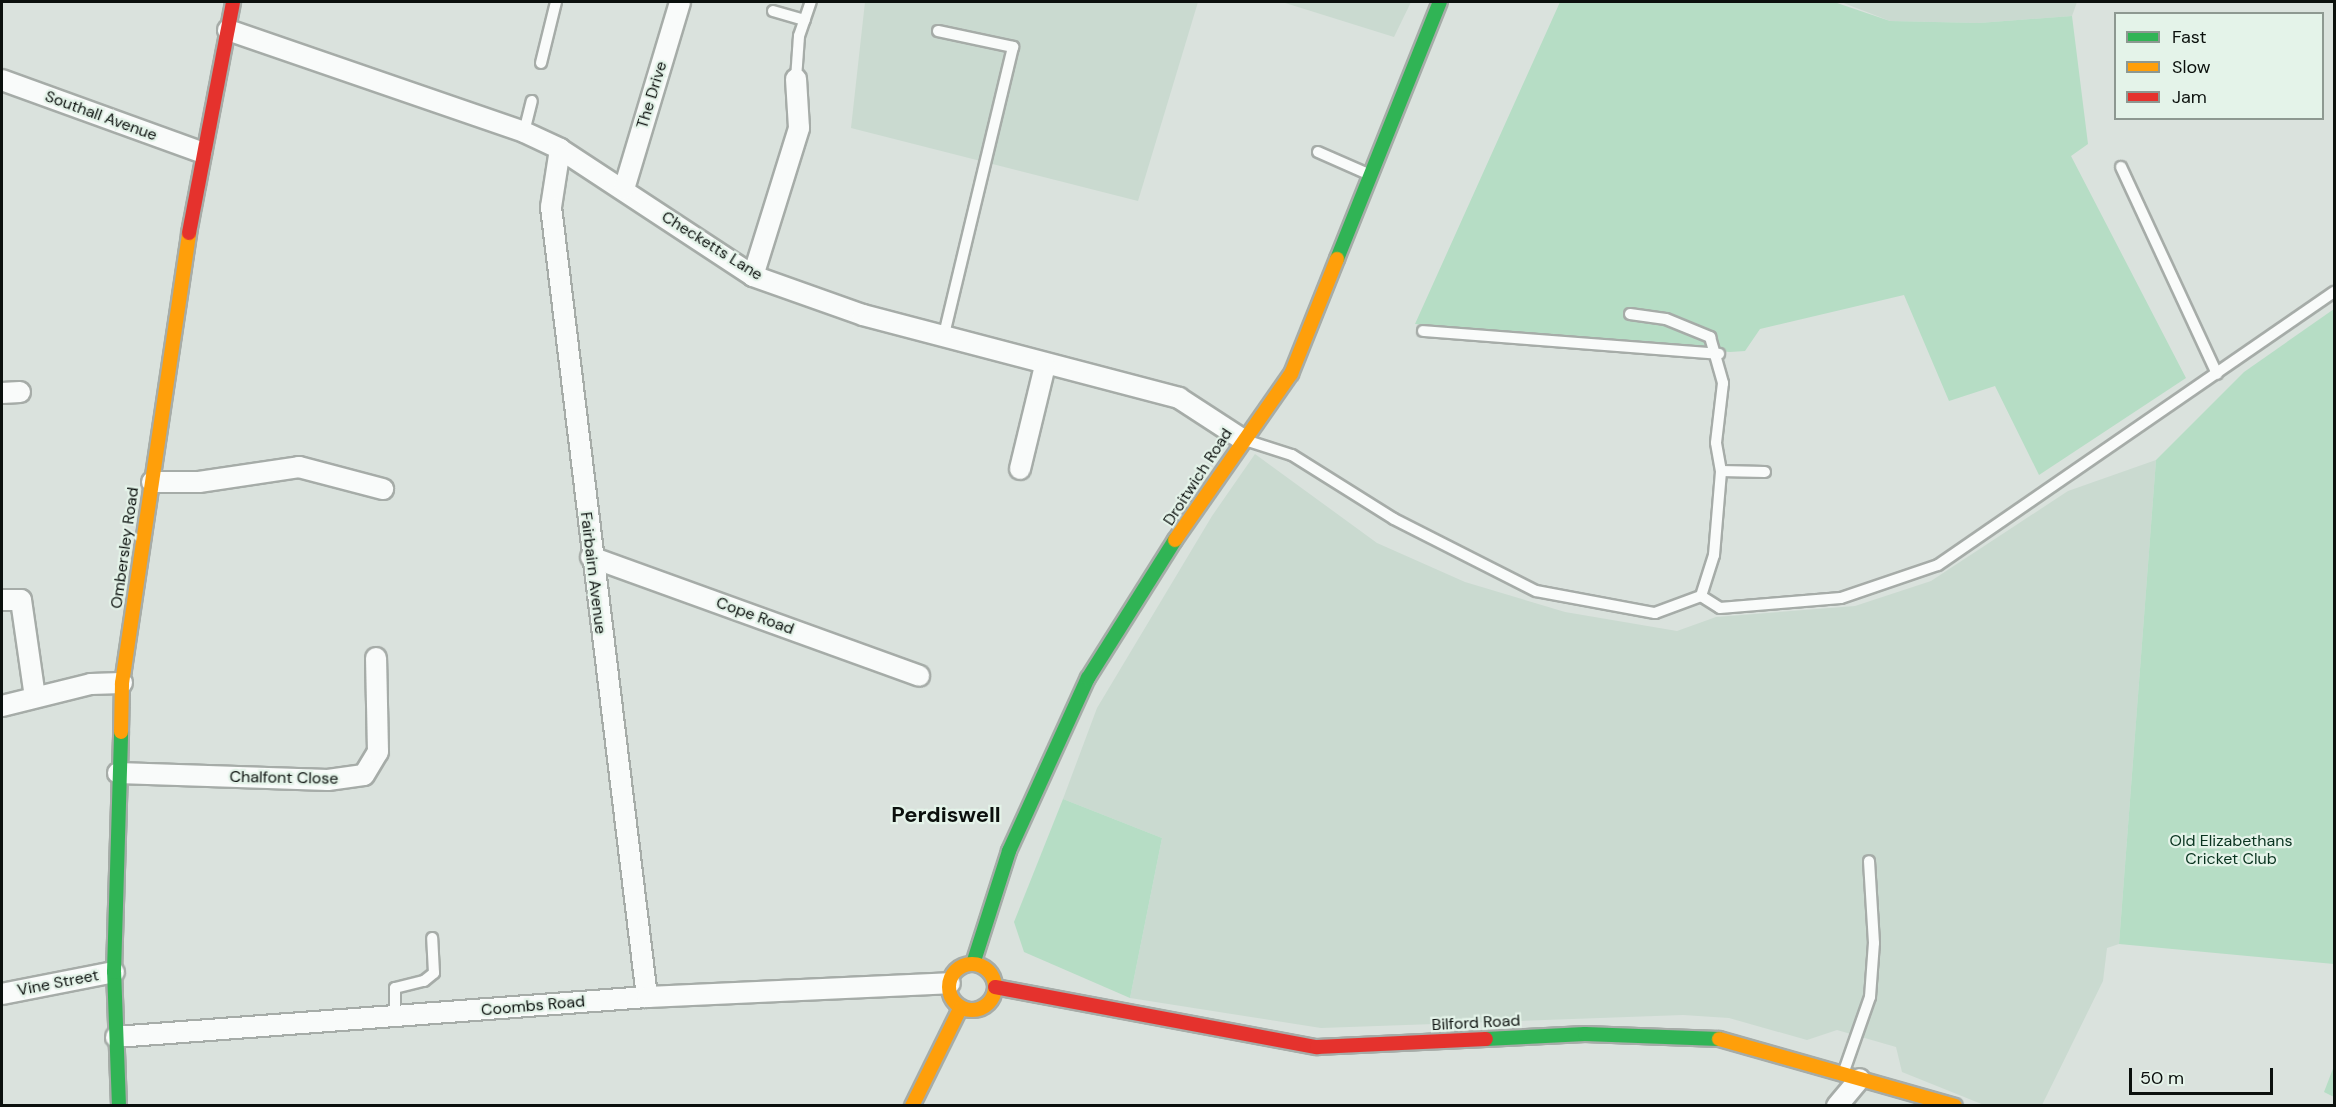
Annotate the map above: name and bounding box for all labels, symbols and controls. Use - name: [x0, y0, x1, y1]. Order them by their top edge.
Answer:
- legend: [2114, 12, 2324, 120]
- text: Fast: [2172, 25, 2207, 49]
- text: Slow: [2172, 55, 2211, 79]
- street label: The Drive: [633, 59, 671, 131]
- text: Jam: [2172, 85, 2207, 109]
- street label: Southall Avenue: [42, 87, 160, 145]
- street label: Checketts Lane: [658, 207, 766, 285]
- street label: Droitwich Road: [1159, 425, 1237, 529]
- street label: Ombersley Road: [107, 486, 143, 610]
- street label: Fairbairn Avenue: [576, 511, 610, 635]
- street label: Cope Road: [713, 593, 797, 639]
- street label: Chalfont Close: [229, 767, 339, 789]
- district label: Perdiswell: [891, 802, 1001, 828]
- park label: Old Elizabethans Cricket Club: [2170, 831, 2292, 869]
- street label: Vine Street: [16, 966, 100, 1000]
- street label: Coombs Road: [480, 992, 586, 1020]
- street label: Bilford Road: [1431, 1011, 1521, 1035]
- scale bar: [2132, 1056, 2276, 1094]
- text: 50 m: [2140, 1066, 2184, 1090]

